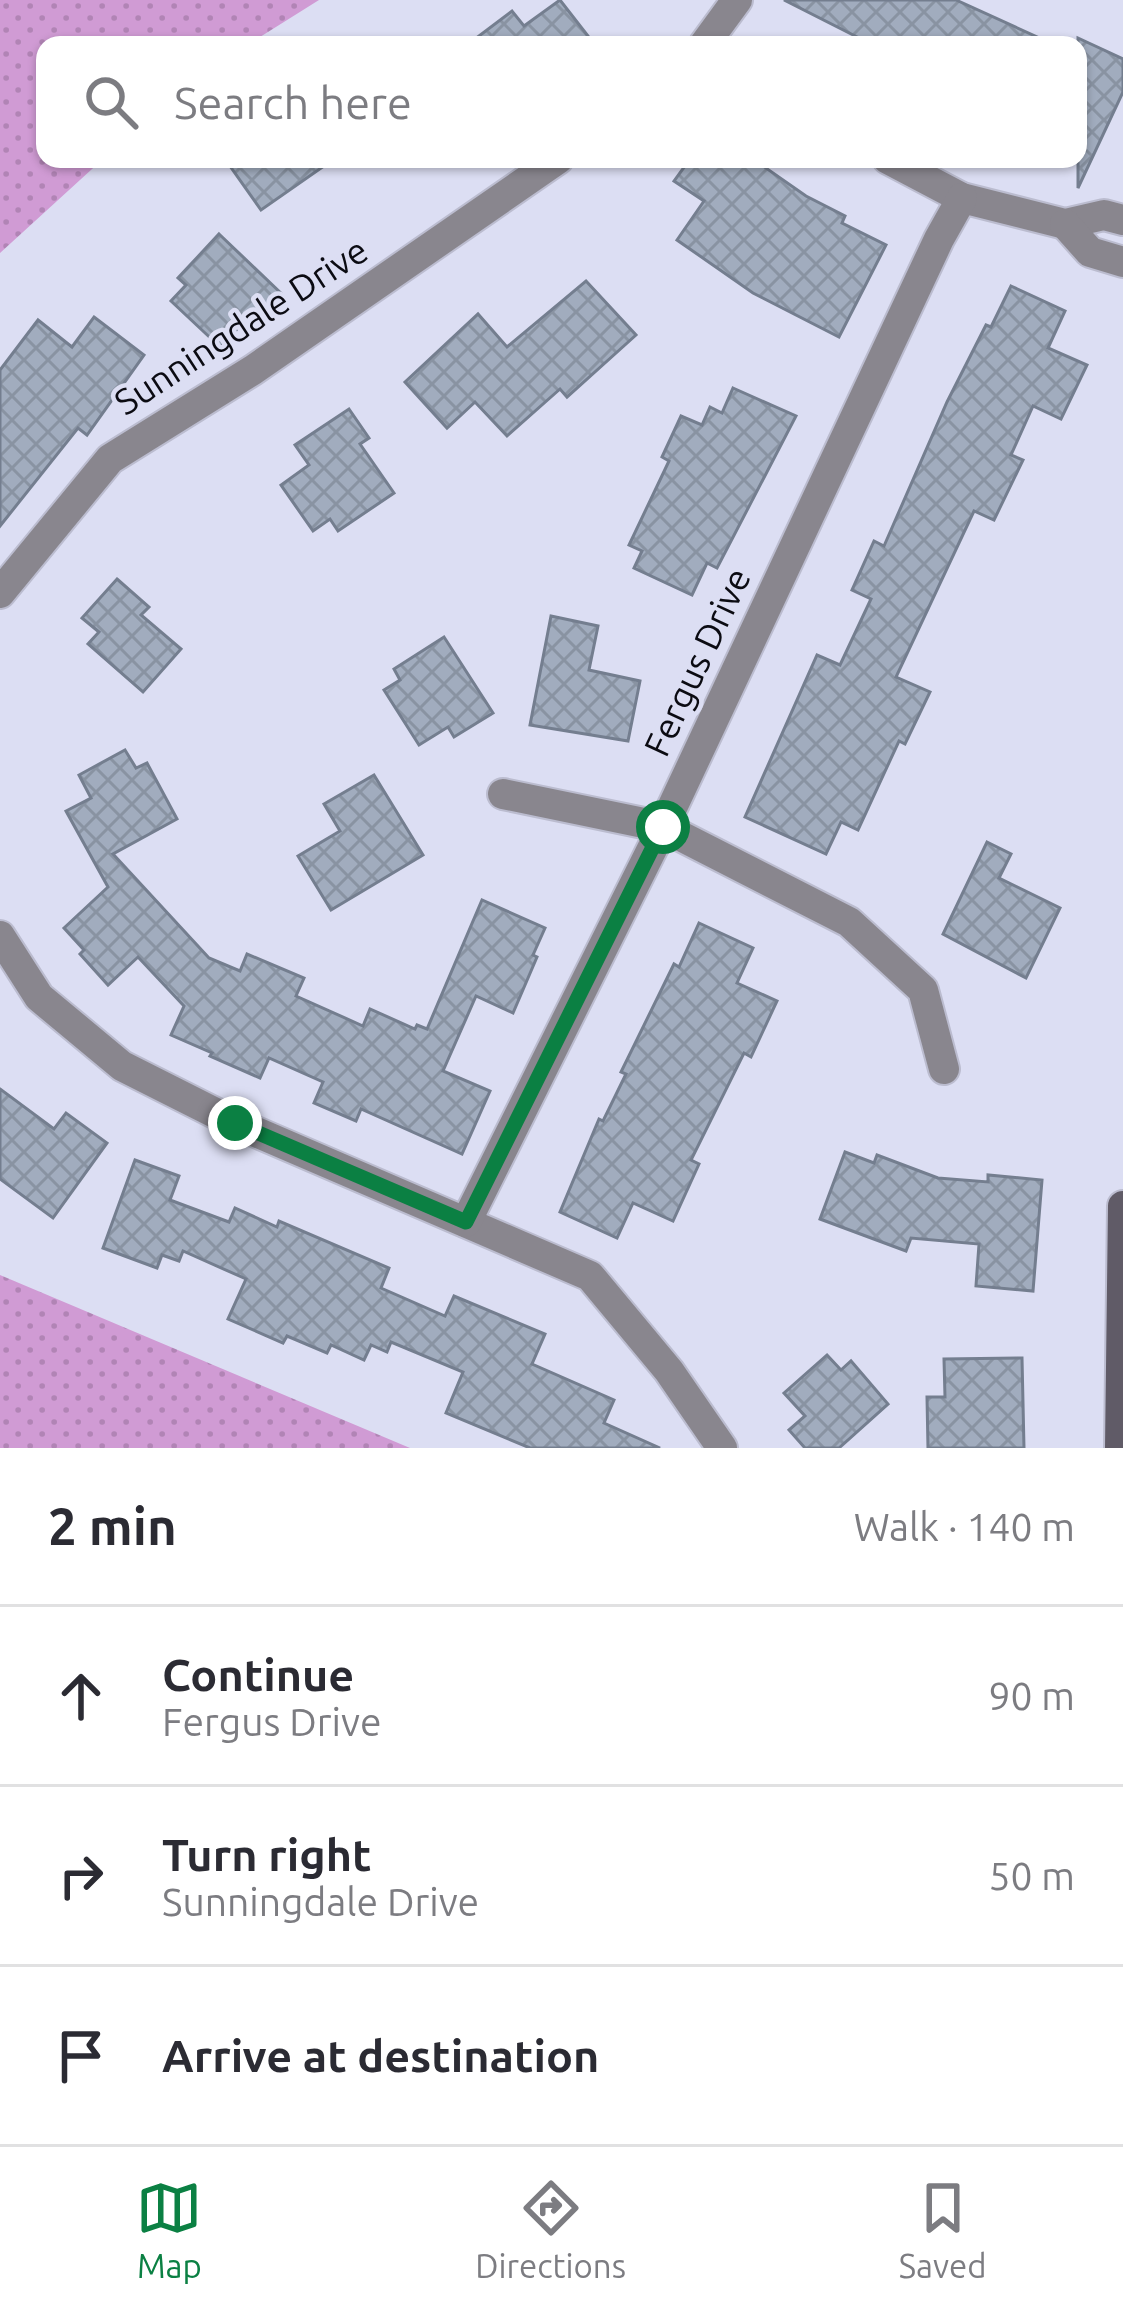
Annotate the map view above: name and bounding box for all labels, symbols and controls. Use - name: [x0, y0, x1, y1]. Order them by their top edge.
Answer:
- search box: [36, 36, 1087, 168]
- icon: search: [78, 69, 144, 135]
- text: Search here: [174, 77, 412, 128]
- street label: Sunningdale Drive: [107, 229, 375, 422]
- street label: Fergus Drive: [635, 561, 758, 762]
- route start: [636, 800, 690, 854]
- route end: [208, 1096, 262, 1150]
- text: 2 min: [48, 1497, 177, 1555]
- text: Walk · 140 m: [854, 1505, 1075, 1548]
- text: Continue: [162, 1649, 354, 1700]
- icon: ahead: [48, 1663, 114, 1729]
- text: 90 m: [988, 1674, 1075, 1717]
- text: Fergus Drive: [162, 1700, 382, 1743]
- text: Turn right: [162, 1829, 371, 1880]
- icon: right: [48, 1843, 114, 1909]
- text: 50 m: [988, 1854, 1075, 1897]
- text: Sunningdale Drive: [162, 1880, 479, 1923]
- icon: arrive: [48, 2023, 114, 2089]
- text: Arrive at destination: [162, 2030, 599, 2081]
- tab: Map: [136, 2175, 202, 2284]
- tab: Directions: [475, 2175, 626, 2284]
- tab: Saved: [899, 2175, 987, 2284]

